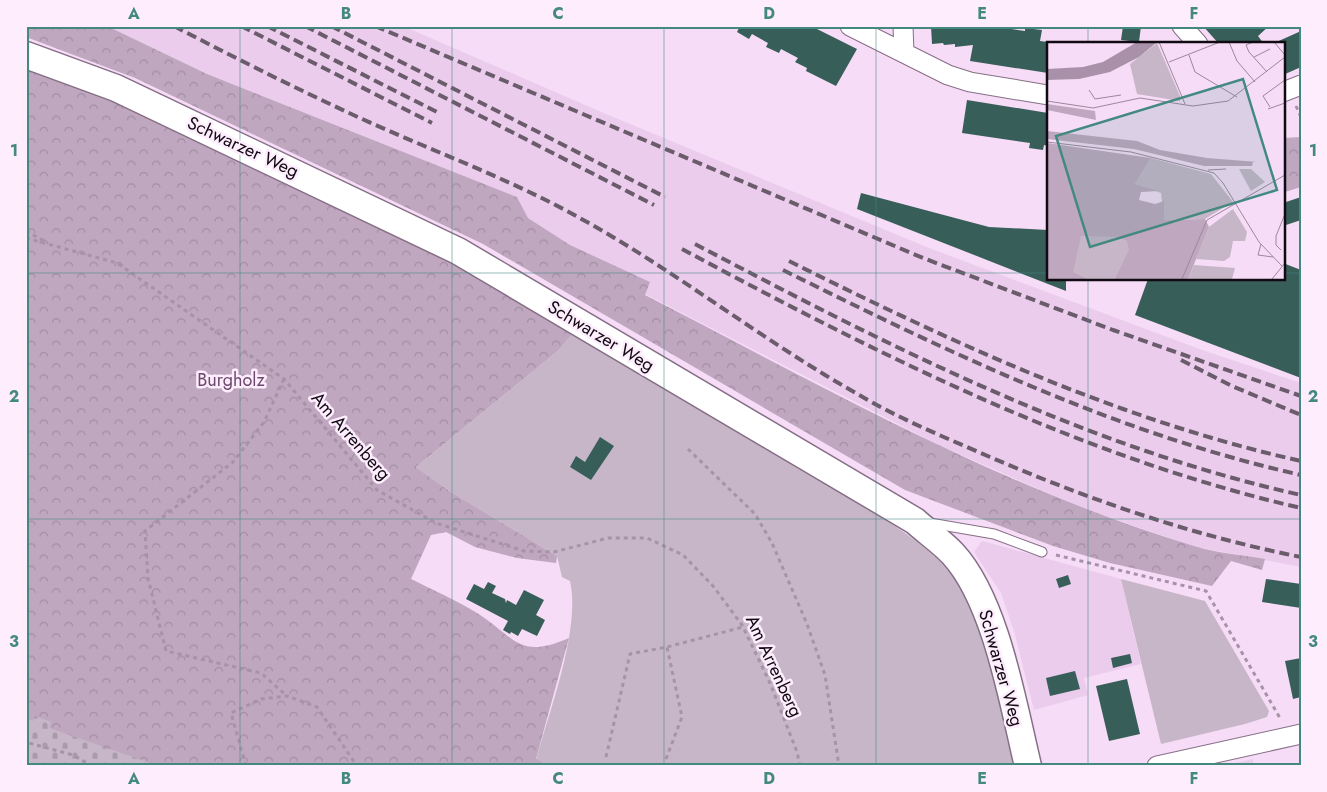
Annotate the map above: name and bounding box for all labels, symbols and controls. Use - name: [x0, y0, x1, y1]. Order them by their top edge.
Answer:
- text: A: [127, 2, 140, 25]
- text: B: [341, 2, 351, 25]
- text: C: [552, 2, 564, 25]
- text: D: [763, 2, 775, 25]
- text: E: [977, 2, 987, 25]
- text: F: [1190, 2, 1198, 25]
- inset map: [1047, 42, 1284, 280]
- street label: Schwarzer Weg: [183, 110, 303, 184]
- text: 1: [10, 139, 18, 162]
- text: 1: [1309, 139, 1317, 162]
- street label: Schwarzer Weg: [543, 294, 659, 378]
- park label: Burgholz: [197, 367, 265, 393]
- text: 2: [9, 385, 19, 408]
- text: 2: [1308, 385, 1318, 408]
- street label: Am Arrenberg: [305, 386, 397, 486]
- street label: Schwarzer Weg: [972, 607, 1030, 729]
- street label: Am Arrenberg: [739, 611, 809, 721]
- text: 3: [9, 630, 19, 653]
- text: 3: [1308, 630, 1318, 653]
- text: A: [127, 767, 140, 790]
- text: B: [341, 767, 351, 790]
- text: C: [552, 767, 564, 790]
- text: D: [763, 767, 775, 790]
- text: E: [977, 767, 987, 790]
- text: F: [1190, 767, 1198, 790]

